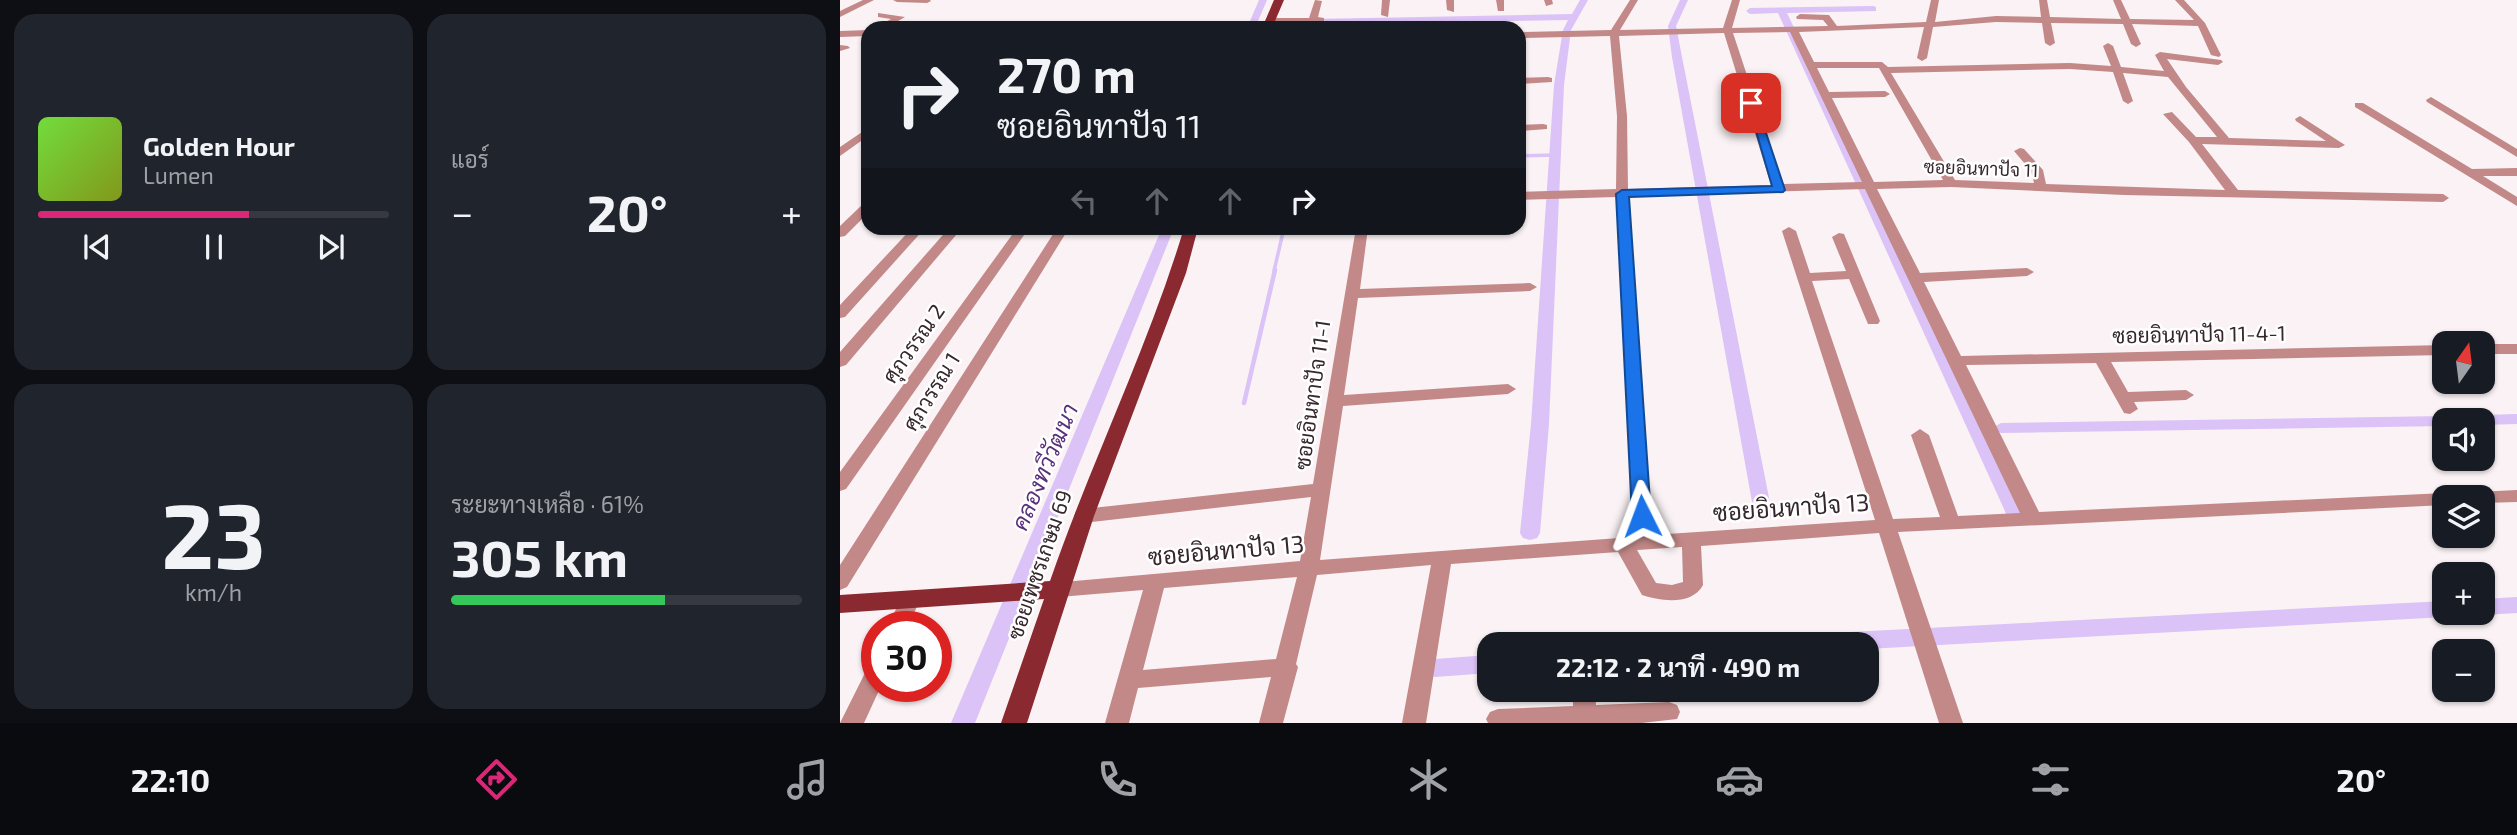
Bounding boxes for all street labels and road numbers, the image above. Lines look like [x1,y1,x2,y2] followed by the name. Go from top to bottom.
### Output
[1923,155,2039,181] street label: ซอยอินทาปัจ 11
[877,299,951,389] street label: ศุภวรรณ 2
[1289,318,1334,471] street label: ซอยอินทาปัจ 11-1
[2112,319,2286,348] street label: ซอยอินทาปัจ 11-4-1
[897,348,967,436] street label: ศุภวรรณ 1
[1001,487,1076,642] street label: ซอยเพชรเกษม 69
[1712,487,1870,526] street label: ซอยอินทาปัจ 13
[1147,528,1305,571] street label: ซอยอินทาปัจ 13

